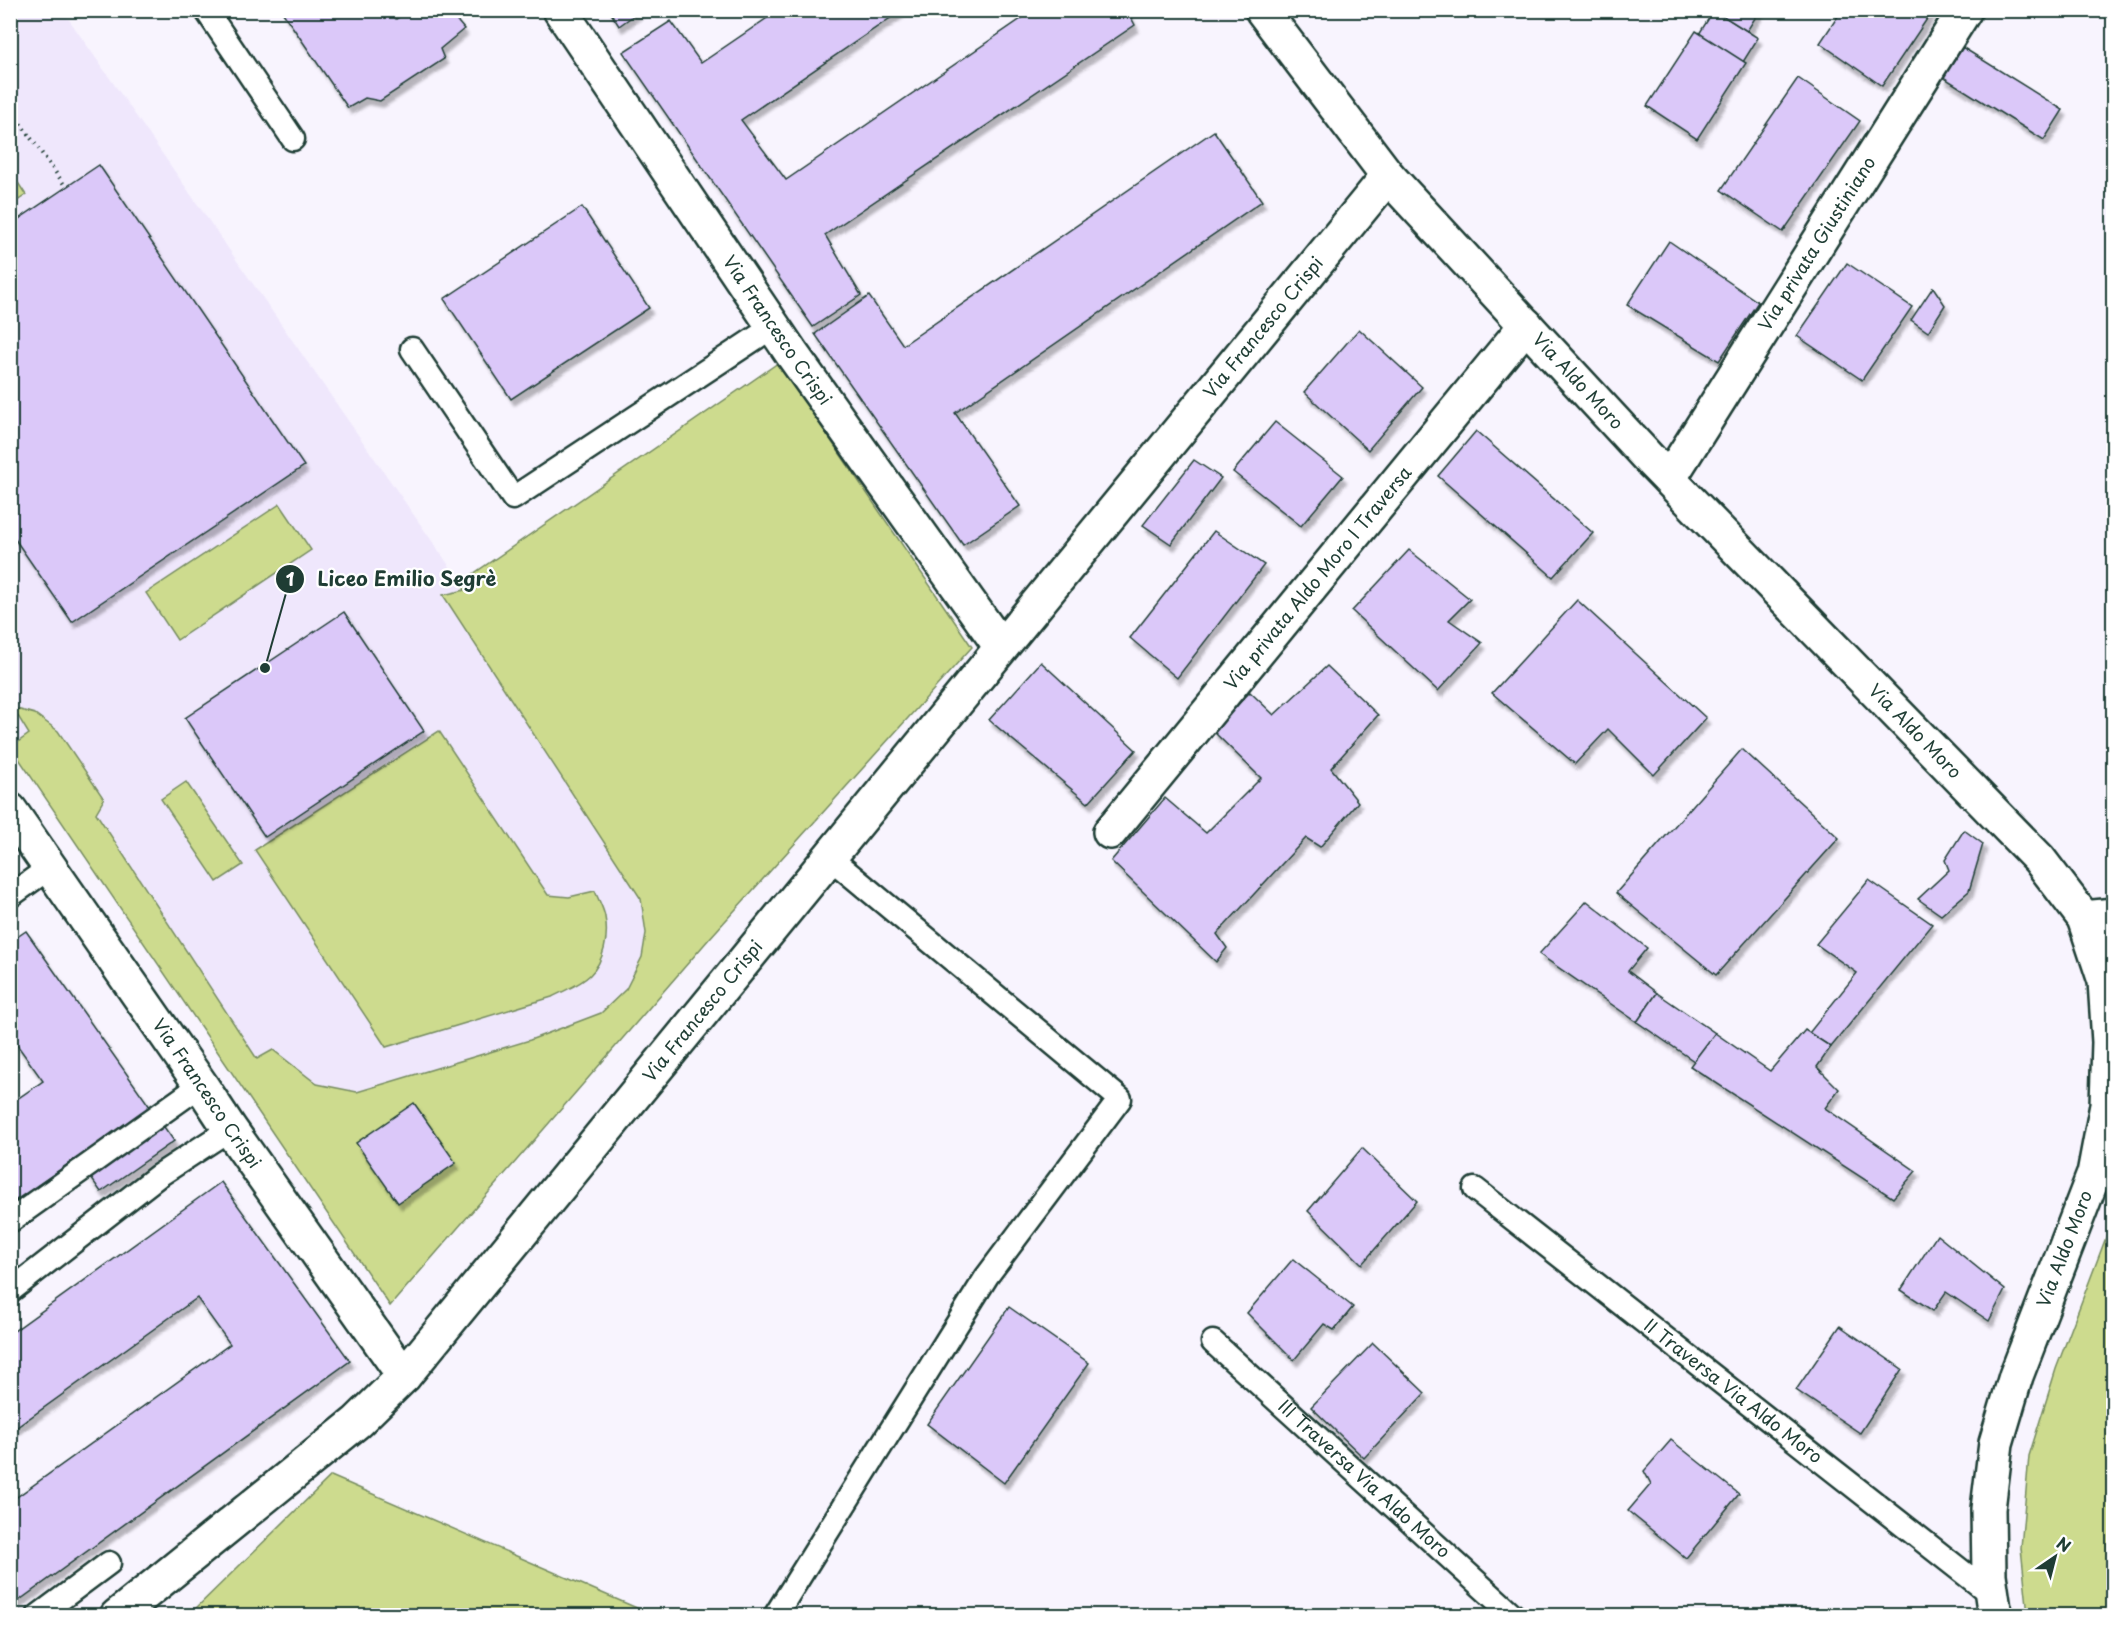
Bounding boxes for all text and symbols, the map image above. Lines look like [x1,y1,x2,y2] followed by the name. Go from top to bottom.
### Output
[1751,151,1881,336] street label: Via privata Giustiniano
[717,249,839,410] street label: Via Francesco Crispi
[1196,250,1329,404] street label: Via Francesco Crispi
[1527,326,1631,435] street label: Via Aldo Moro
[1217,459,1417,695] street label: Via privata Aldo Moro I Traversa
[275,560,509,598] callout: Liceo Emilio Segrè
[318,563,497,593] text: Liceo Emilio Segrè
[286,565,295,592] text: 1
[1863,677,1969,784] street label: Via Aldo Moro
[635,933,768,1087] street label: Via Francesco Crispi
[147,1012,269,1173] street label: Via Francesco Crispi
[2029,1186,2098,1311] street label: Via Aldo Moro
[1639,1312,1829,1469] street label: II Traversa Via Aldo Moro
[1273,1393,1457,1564] street label: III Traversa Via Aldo Moro
[2025,1527,2085,1587] north arrow
[2052,1530,2076,1557] text: N

